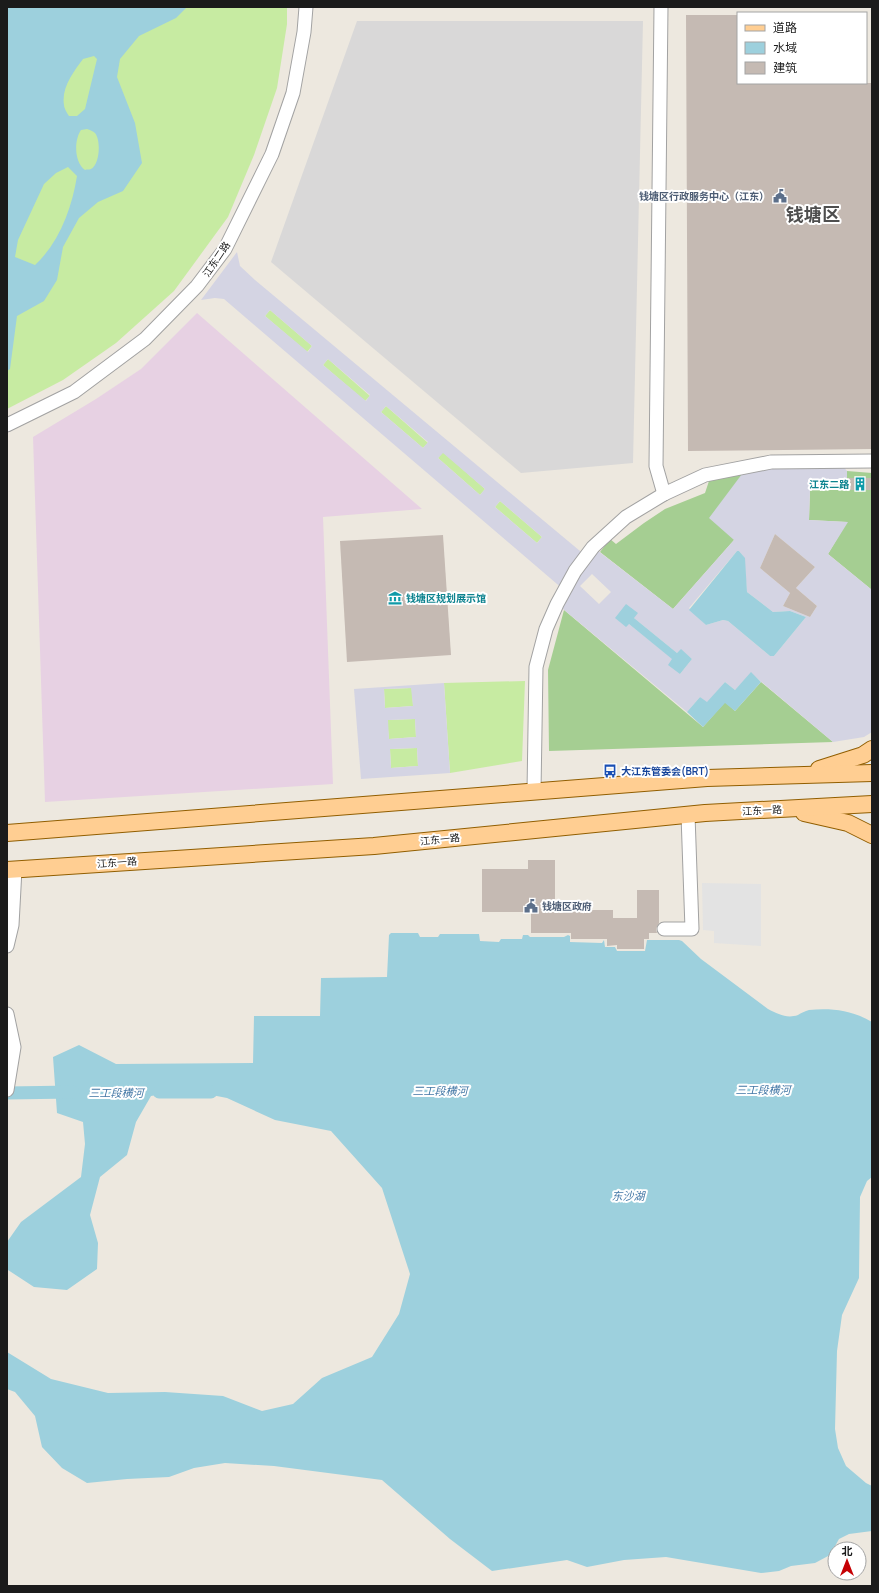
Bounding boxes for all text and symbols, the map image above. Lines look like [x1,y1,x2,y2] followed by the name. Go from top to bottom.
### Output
[737,12,867,84] legend
[773,19,797,36] text: 道路
[773,39,797,56] text: 水域
[773,59,797,76] text: 建筑
[772,188,788,204] public building icon: 钱塘区行政服务中心（江东）
[639,189,769,203] place label: 钱塘区行政服务中心（江东）
[786,202,840,226] district label: 钱塘区
[199,239,233,279] street label: 江东二路
[852,476,868,492] building icon: 江东二路
[809,477,850,491] place label: 江东二路
[387,590,403,606] museum icon: 钱塘区规划展示馆
[406,591,486,605] place label: 钱塘区规划展示馆
[602,763,618,779] bus stop icon: 大江东管委会(BRT)
[621,764,709,778] place label: 大江东管委会(BRT)
[742,802,782,818] street label: 江东一路
[419,830,461,848] street label: 江东一路
[97,854,137,870] street label: 江东一路
[523,898,539,914] public building icon: 钱塘区政府
[542,899,592,913] place label: 钱塘区政府
[736,1082,792,1097] water label: 三工段横河
[413,1083,469,1098] water label: 三工段横河
[89,1085,145,1100] water label: 三工段横河
[612,1188,646,1203] water label: 东沙湖
[827,1541,867,1581] north arrow
[842,1543,853,1558] text: 北

